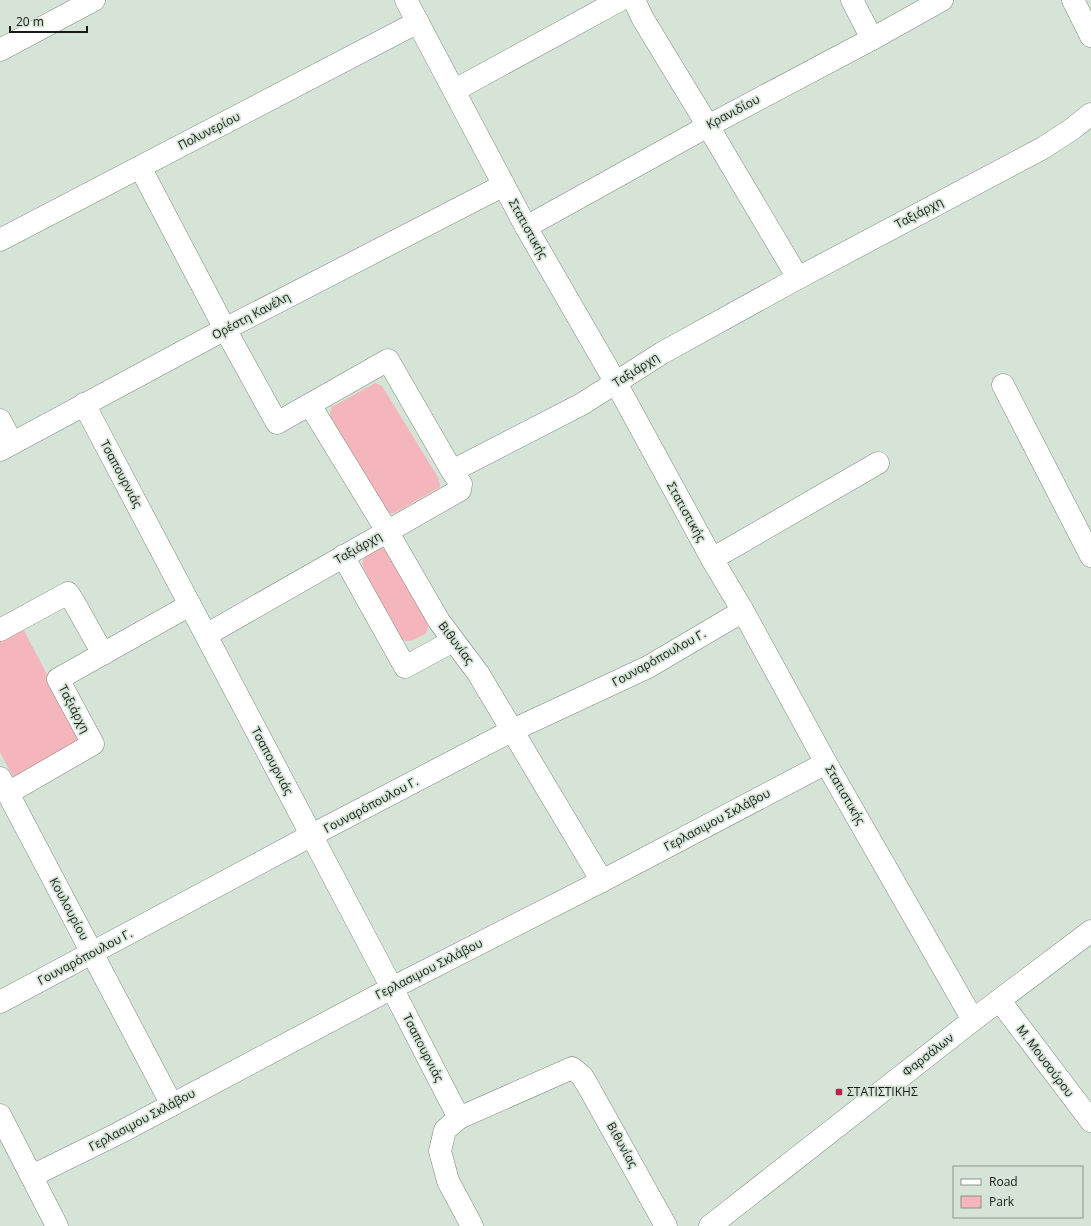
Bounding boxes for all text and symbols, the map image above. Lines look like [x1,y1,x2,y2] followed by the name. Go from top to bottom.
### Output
[10,8,87,34] scale bar
[16,13,44,30] text: 20 m
[703,90,762,133] street label: Κρανιδίου
[175,108,243,154] street label: Πολυνερίου
[892,193,946,232] street label: Ταξιάρχη
[505,196,552,262] street label: Στατιστικής
[209,288,293,343] street label: Ορέστη Κανέλη
[609,348,662,391] street label: Ταξιάρχη
[96,437,147,511] street label: Τσαπουρνιάς
[663,479,710,545] street label: Στατιστικής
[331,527,385,568] street label: Ταξιάρχη
[435,618,478,668] street label: Βιθυνίας
[609,625,709,690] street label: Γουναρόπουλου Γ.
[55,682,94,736] street label: Ταξιάρχη
[247,724,298,798] street label: Τσαπουρνιάς
[822,762,869,828] street label: Στατιστικής
[320,772,421,837] street label: Γουναρόπουλου Γ.
[661,784,773,855] street label: Γερλασιμου Σκλάβου
[46,874,93,943] street label: Κουλουρίου
[34,924,135,989] street label: Γουναρόπουλου Γ.
[372,934,485,1003] street label: Γερλασιμου Σκλάβου
[399,1011,448,1085] street label: Τσαπουρνιάς
[1013,1021,1078,1100] street label: Μ. Μουσούρου
[898,1029,957,1080] street label: Φαρσάλων
[847,1083,918,1100] place label: ΣΤΑΤΙΣΤΙΚΗΣ
[86,1084,198,1155] street label: Γερλασιμου Σκλάβου
[834,1087,844,1097] marker: ΣΤΑΤΙΣΤΙΚΗΣ
[603,1119,642,1171] street label: Βιθυνίας
[953,1166,1083,1218] legend
[989,1173,1018,1190] text: Road
[989,1193,1015,1210] text: Park

